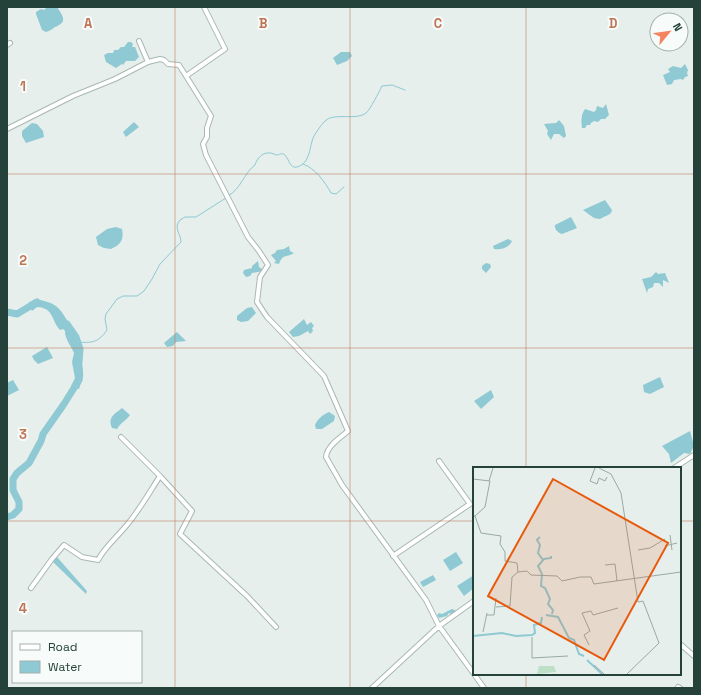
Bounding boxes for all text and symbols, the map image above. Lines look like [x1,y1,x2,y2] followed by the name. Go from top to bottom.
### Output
[649,12,689,52] north arrow
[84,15,93,32] text: A
[259,15,268,32] text: B
[434,15,442,32] text: C
[609,15,618,32] text: D
[670,21,686,34] text: N
[20,78,26,95] text: 1
[19,252,27,269] text: 2
[19,426,27,443] text: 3
[473,467,681,675] inset map
[19,600,27,617] text: 4
[12,631,142,683] legend
[48,639,77,655] text: Road
[48,659,82,675] text: Water

